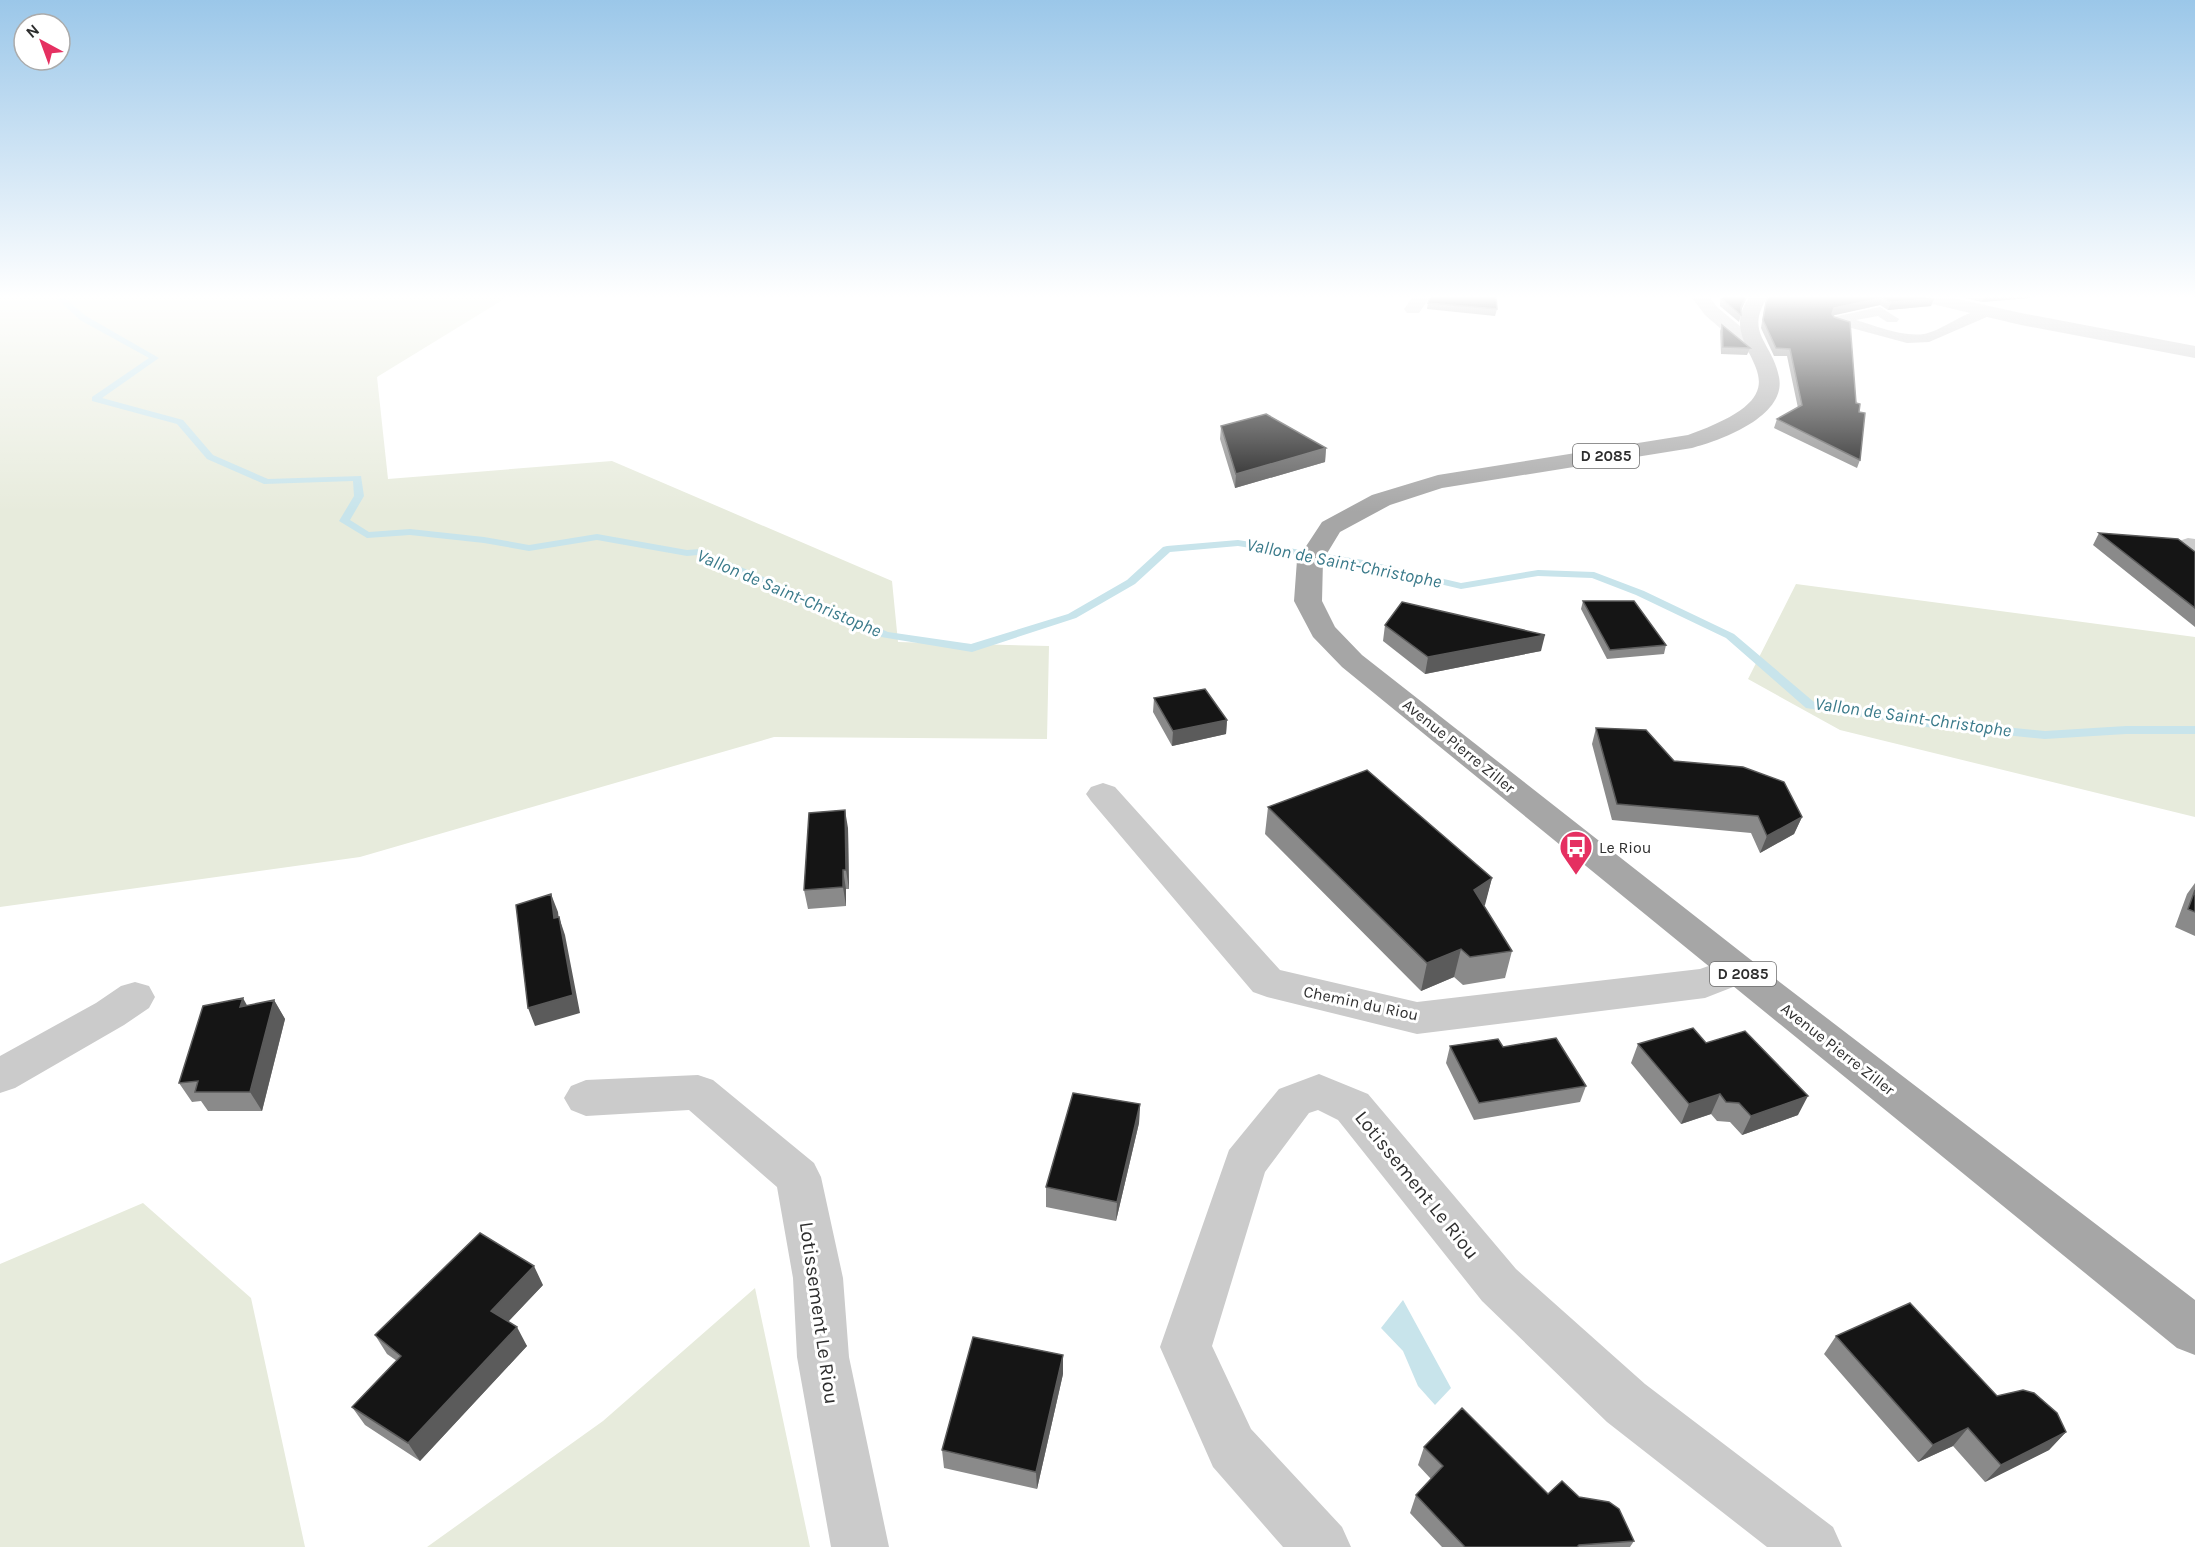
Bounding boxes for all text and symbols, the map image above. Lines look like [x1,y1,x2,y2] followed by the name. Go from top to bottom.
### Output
[12,12,72,72] north arrow
[22,20,43,42] text: N
[1573,444,1639,468] road number: D 2085
[1245,533,1443,593] water label: Vallon de Saint-Christophe
[693,544,885,642] water label: Vallon de Saint-Christophe
[1813,692,2013,742] water label: Vallon de Saint-Christophe
[1399,695,1519,797] street label: Avenue Pierre Ziller
[1558,829,1594,876] bus stop icon: Le Riou
[1599,838,1652,857] place label: Le Riou
[1710,962,1776,986] road number: D 2085
[1302,982,1420,1024] street label: Chemin du Riou
[1777,999,1899,1099] street label: Avenue Pierre Ziller
[1350,1106,1484,1264] street label: Lotissement Le Riou
[795,1220,843,1406] street label: Lotissement Le Riou

